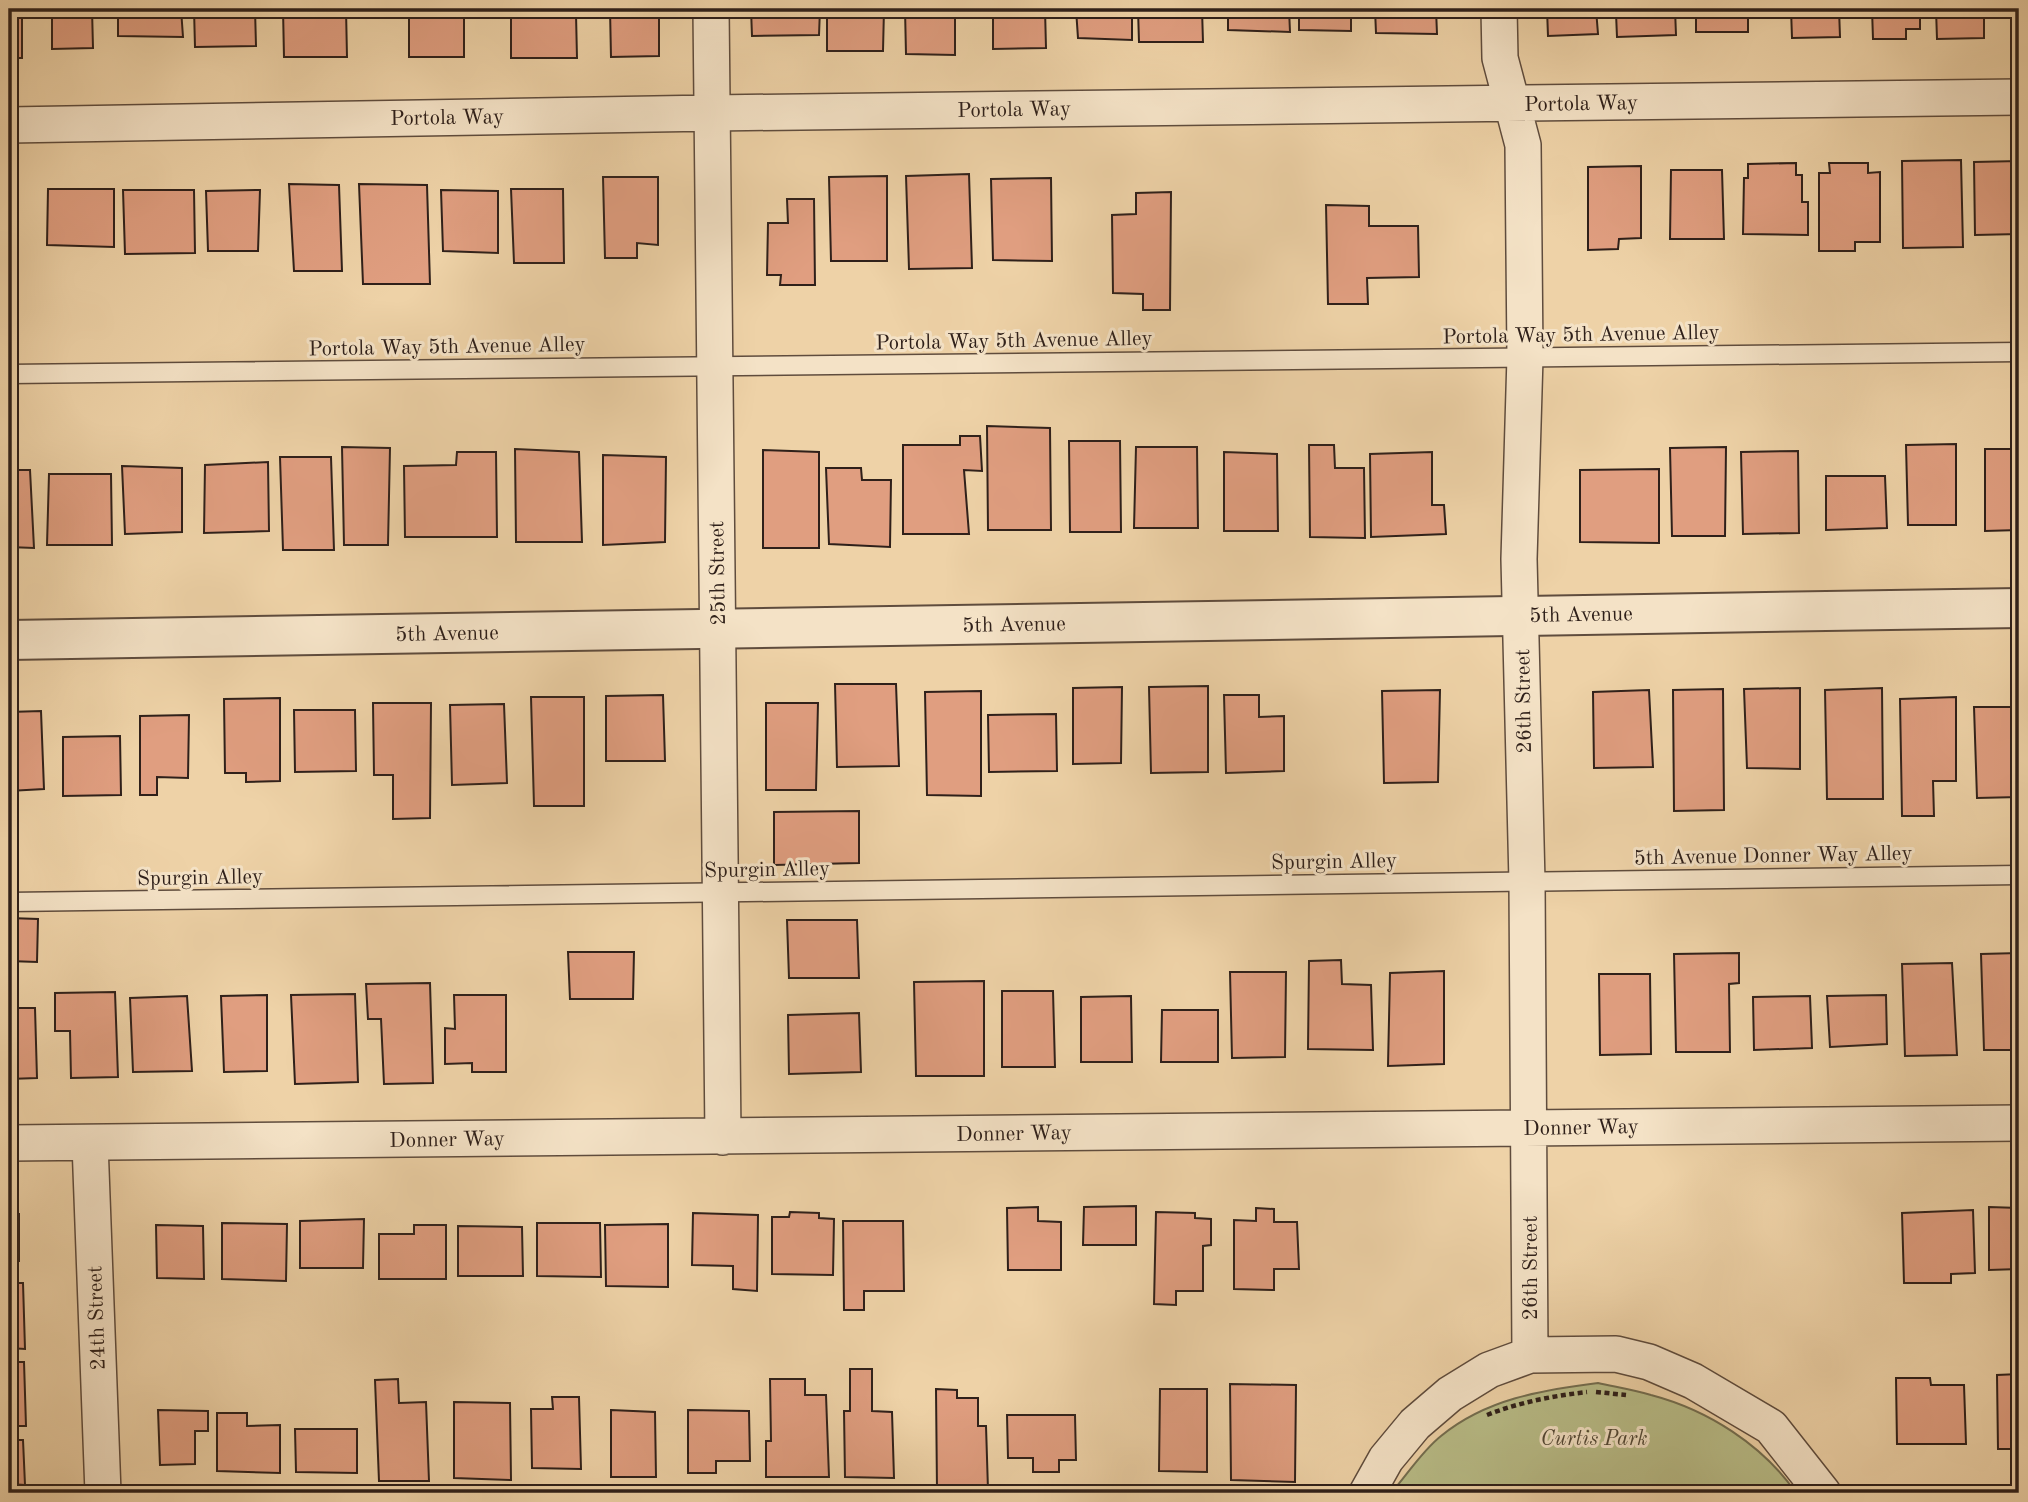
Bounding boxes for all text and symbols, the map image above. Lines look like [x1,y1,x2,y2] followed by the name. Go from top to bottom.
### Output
[1524,93,1638,116] street label: Portola Way
[957,99,1071,122] street label: Portola Way
[390,107,504,130] street label: Portola Way
[1442,323,1720,348] street label: Portola Way 5th Avenue Alley
[875,329,1153,354] street label: Portola Way 5th Avenue Alley
[308,335,586,360] street label: Portola Way 5th Avenue Alley
[707,520,730,625] street label: 25th Street
[1529,604,1633,627] street label: 5th Avenue
[962,614,1066,637] street label: 5th Avenue
[395,623,499,646] street label: 5th Avenue
[1513,648,1536,753] street label: 26th Street
[1633,844,1913,869] street label: 5th Avenue Donner Way Alley
[1271,851,1397,874] street label: Spurgin Alley
[704,859,830,882] street label: Spurgin Alley
[137,867,263,890] street label: Spurgin Alley
[1523,1117,1639,1140] street label: Donner Way
[956,1123,1072,1146] street label: Donner Way
[389,1129,505,1152] street label: Donner Way
[1521,1216,1542,1320] street label: 26th Street
[85,1265,110,1371] street label: 24th Street
[1541,1429,1647,1450] park label: Curtis Park

